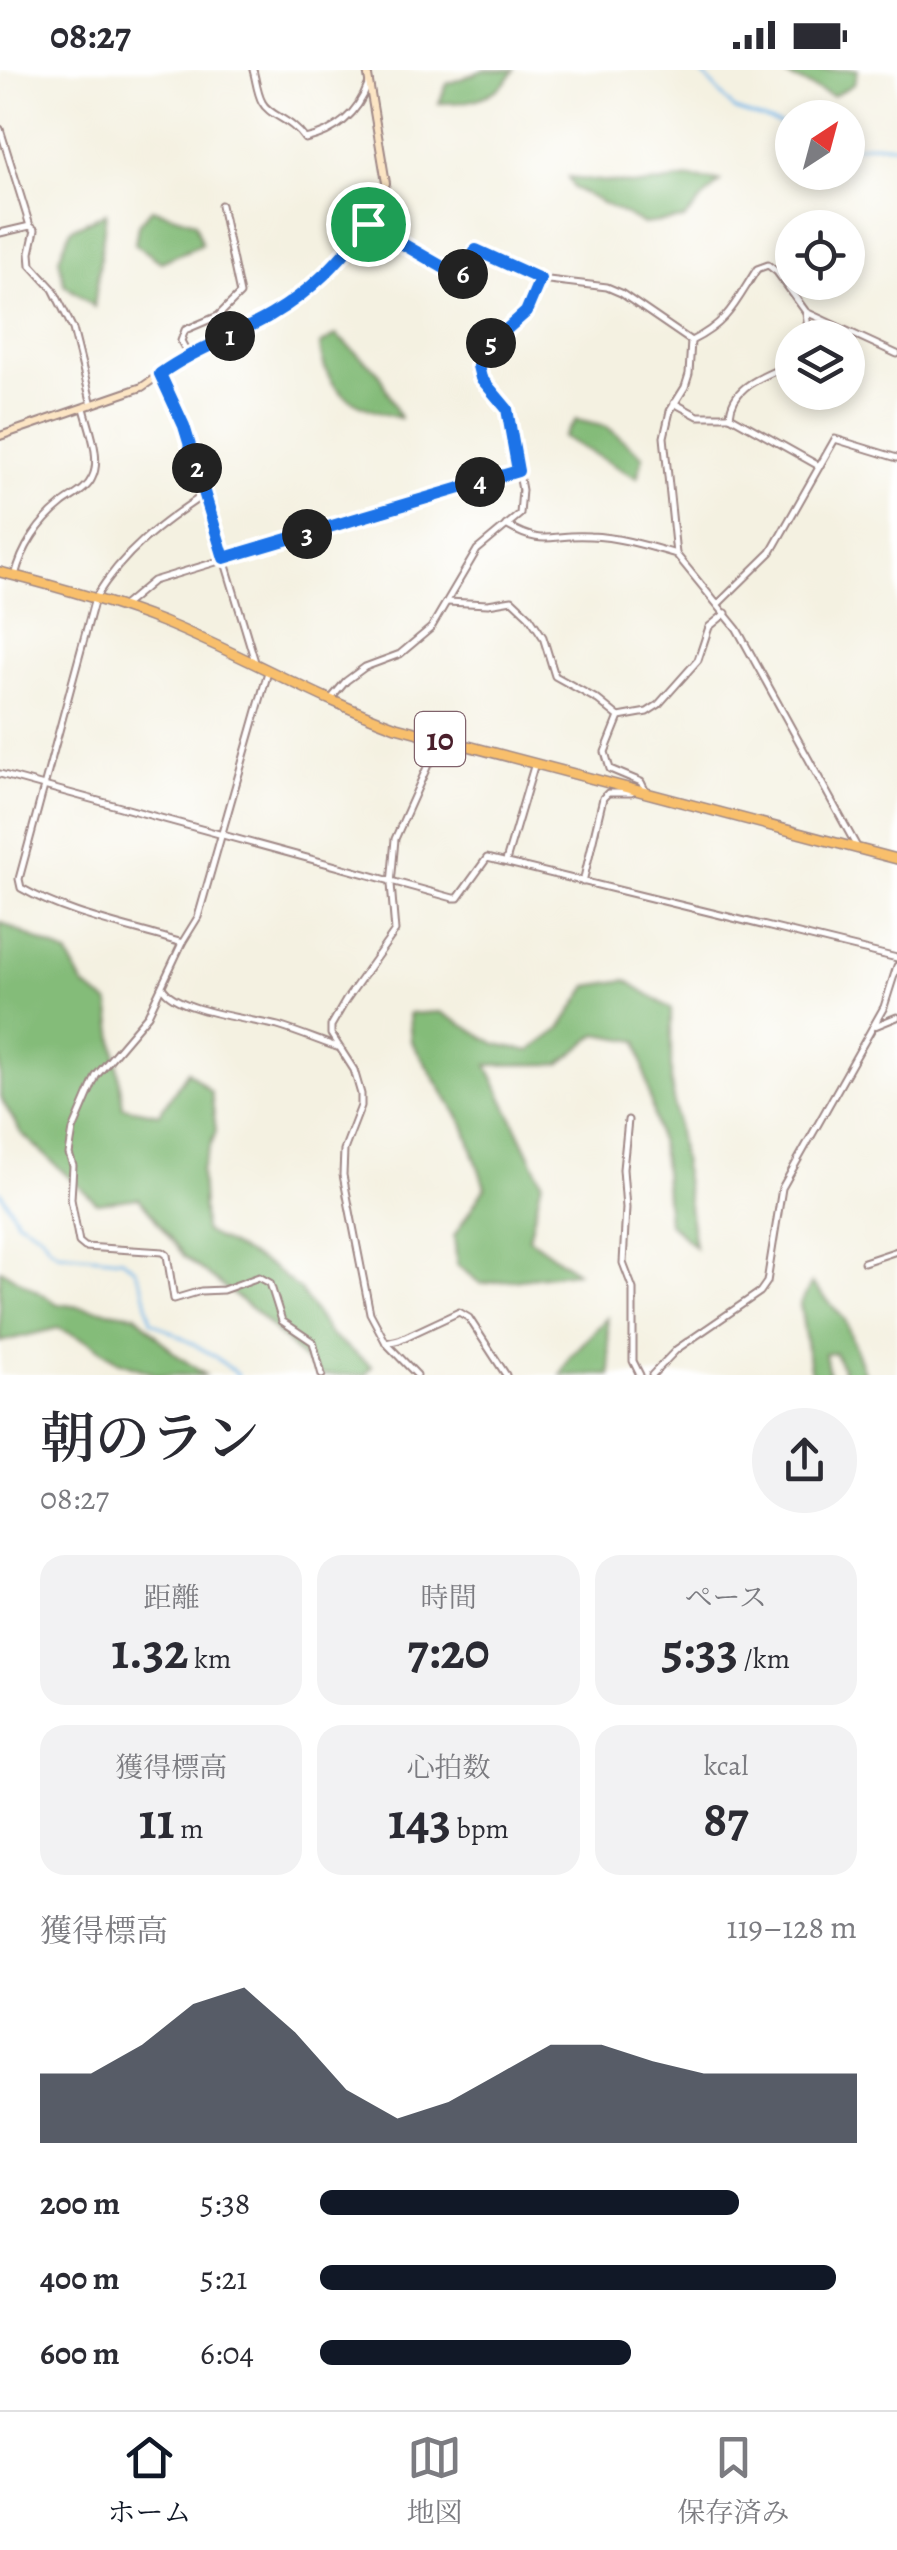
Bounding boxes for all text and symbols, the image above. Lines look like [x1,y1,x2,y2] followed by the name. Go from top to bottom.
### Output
[50,9,131,61] text: 08:27
[775,100,865,190] north arrow
[775,100,865,410] map controls
[326,182,411,267] pin
[341,197,396,252] icon: arrive
[775,210,865,300] button: locate
[438,249,488,299] pin: 6
[456,255,470,293] text: 6
[205,311,255,361] pin: 1
[225,317,235,355] text: 1
[466,318,516,368] pin: 5
[775,320,865,410] button: layers
[485,324,497,362] text: 5
[172,443,222,493] pin: 2
[190,449,204,487] text: 2
[455,457,505,507] pin: 4
[473,463,487,501] text: 4
[282,509,332,559] pin: 3
[301,515,313,553] text: 3
[415,712,465,766] road number: 10
[40,1401,260,1476] text: 朝のラン
[752,1408,857,1513] button: share
[40,1476,109,1520] text: 08:27
[143,1579,199,1617] text: 距離
[420,1579,477,1617] text: 時間
[685,1579,767,1617] text: ペース
[111,1617,188,1685] text: 1.32
[407,1617,490,1685] text: 7:20
[662,1617,738,1685] text: 5:33
[188,1640,231,1678] text: km
[738,1640,790,1678] text: /km
[703,1747,748,1785] text: kcal
[115,1749,227,1787] text: 獲得標高
[406,1749,491,1787] text: 心拍数
[703,1785,749,1853] text: 87
[139,1787,175,1855] text: 11
[388,1787,451,1855] text: 143
[175,1810,203,1848] text: m
[451,1810,509,1848] text: bpm
[726,1905,857,1949] text: 119–128 m
[40,1909,168,1953] text: 獲得標高
[40,2181,120,2225] text: 200 m
[200,2181,250,2225] text: 5:38
[40,2256,120,2300] text: 400 m
[200,2256,248,2300] text: 5:21
[40,2331,120,2375] text: 600 m
[200,2331,254,2375] text: 6:04
[107,2430,192,2532] tab: ホーム
[406,2430,463,2532] tab: 地図
[677,2430,790,2532] tab: 保存済み

